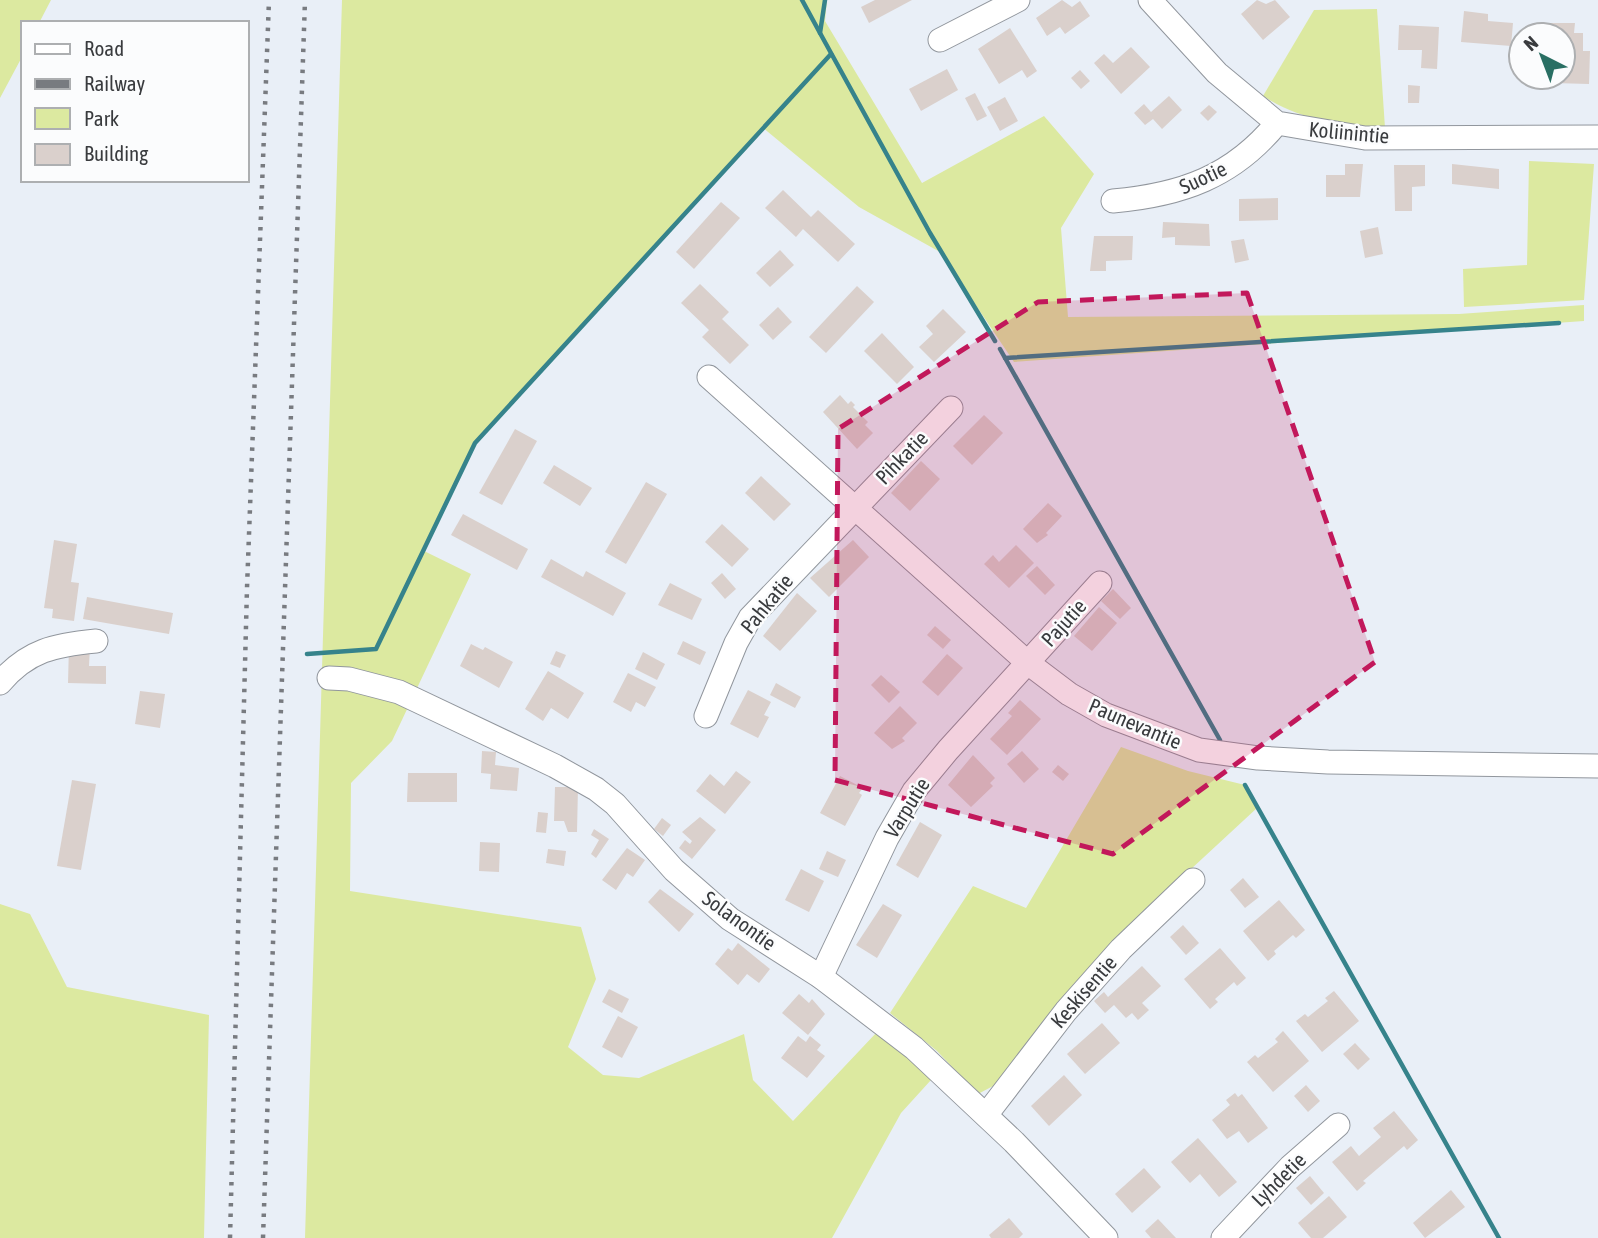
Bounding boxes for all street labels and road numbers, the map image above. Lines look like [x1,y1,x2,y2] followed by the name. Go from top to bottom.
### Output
[1308,117,1390,147] street label: Koliinintie
[1175,156,1230,198] street label: Suotie
[870,426,932,489] street label: Pihkatie
[735,569,797,638] street label: Pahkatie
[1036,594,1091,651] street label: Pajutie
[1086,693,1185,753] street label: Paunevantie
[878,773,934,842] street label: Varputie
[698,886,781,955] street label: Solanontie
[1045,950,1121,1032] street label: Keskisentie
[1246,1147,1310,1211] street label: Lyhdetie

